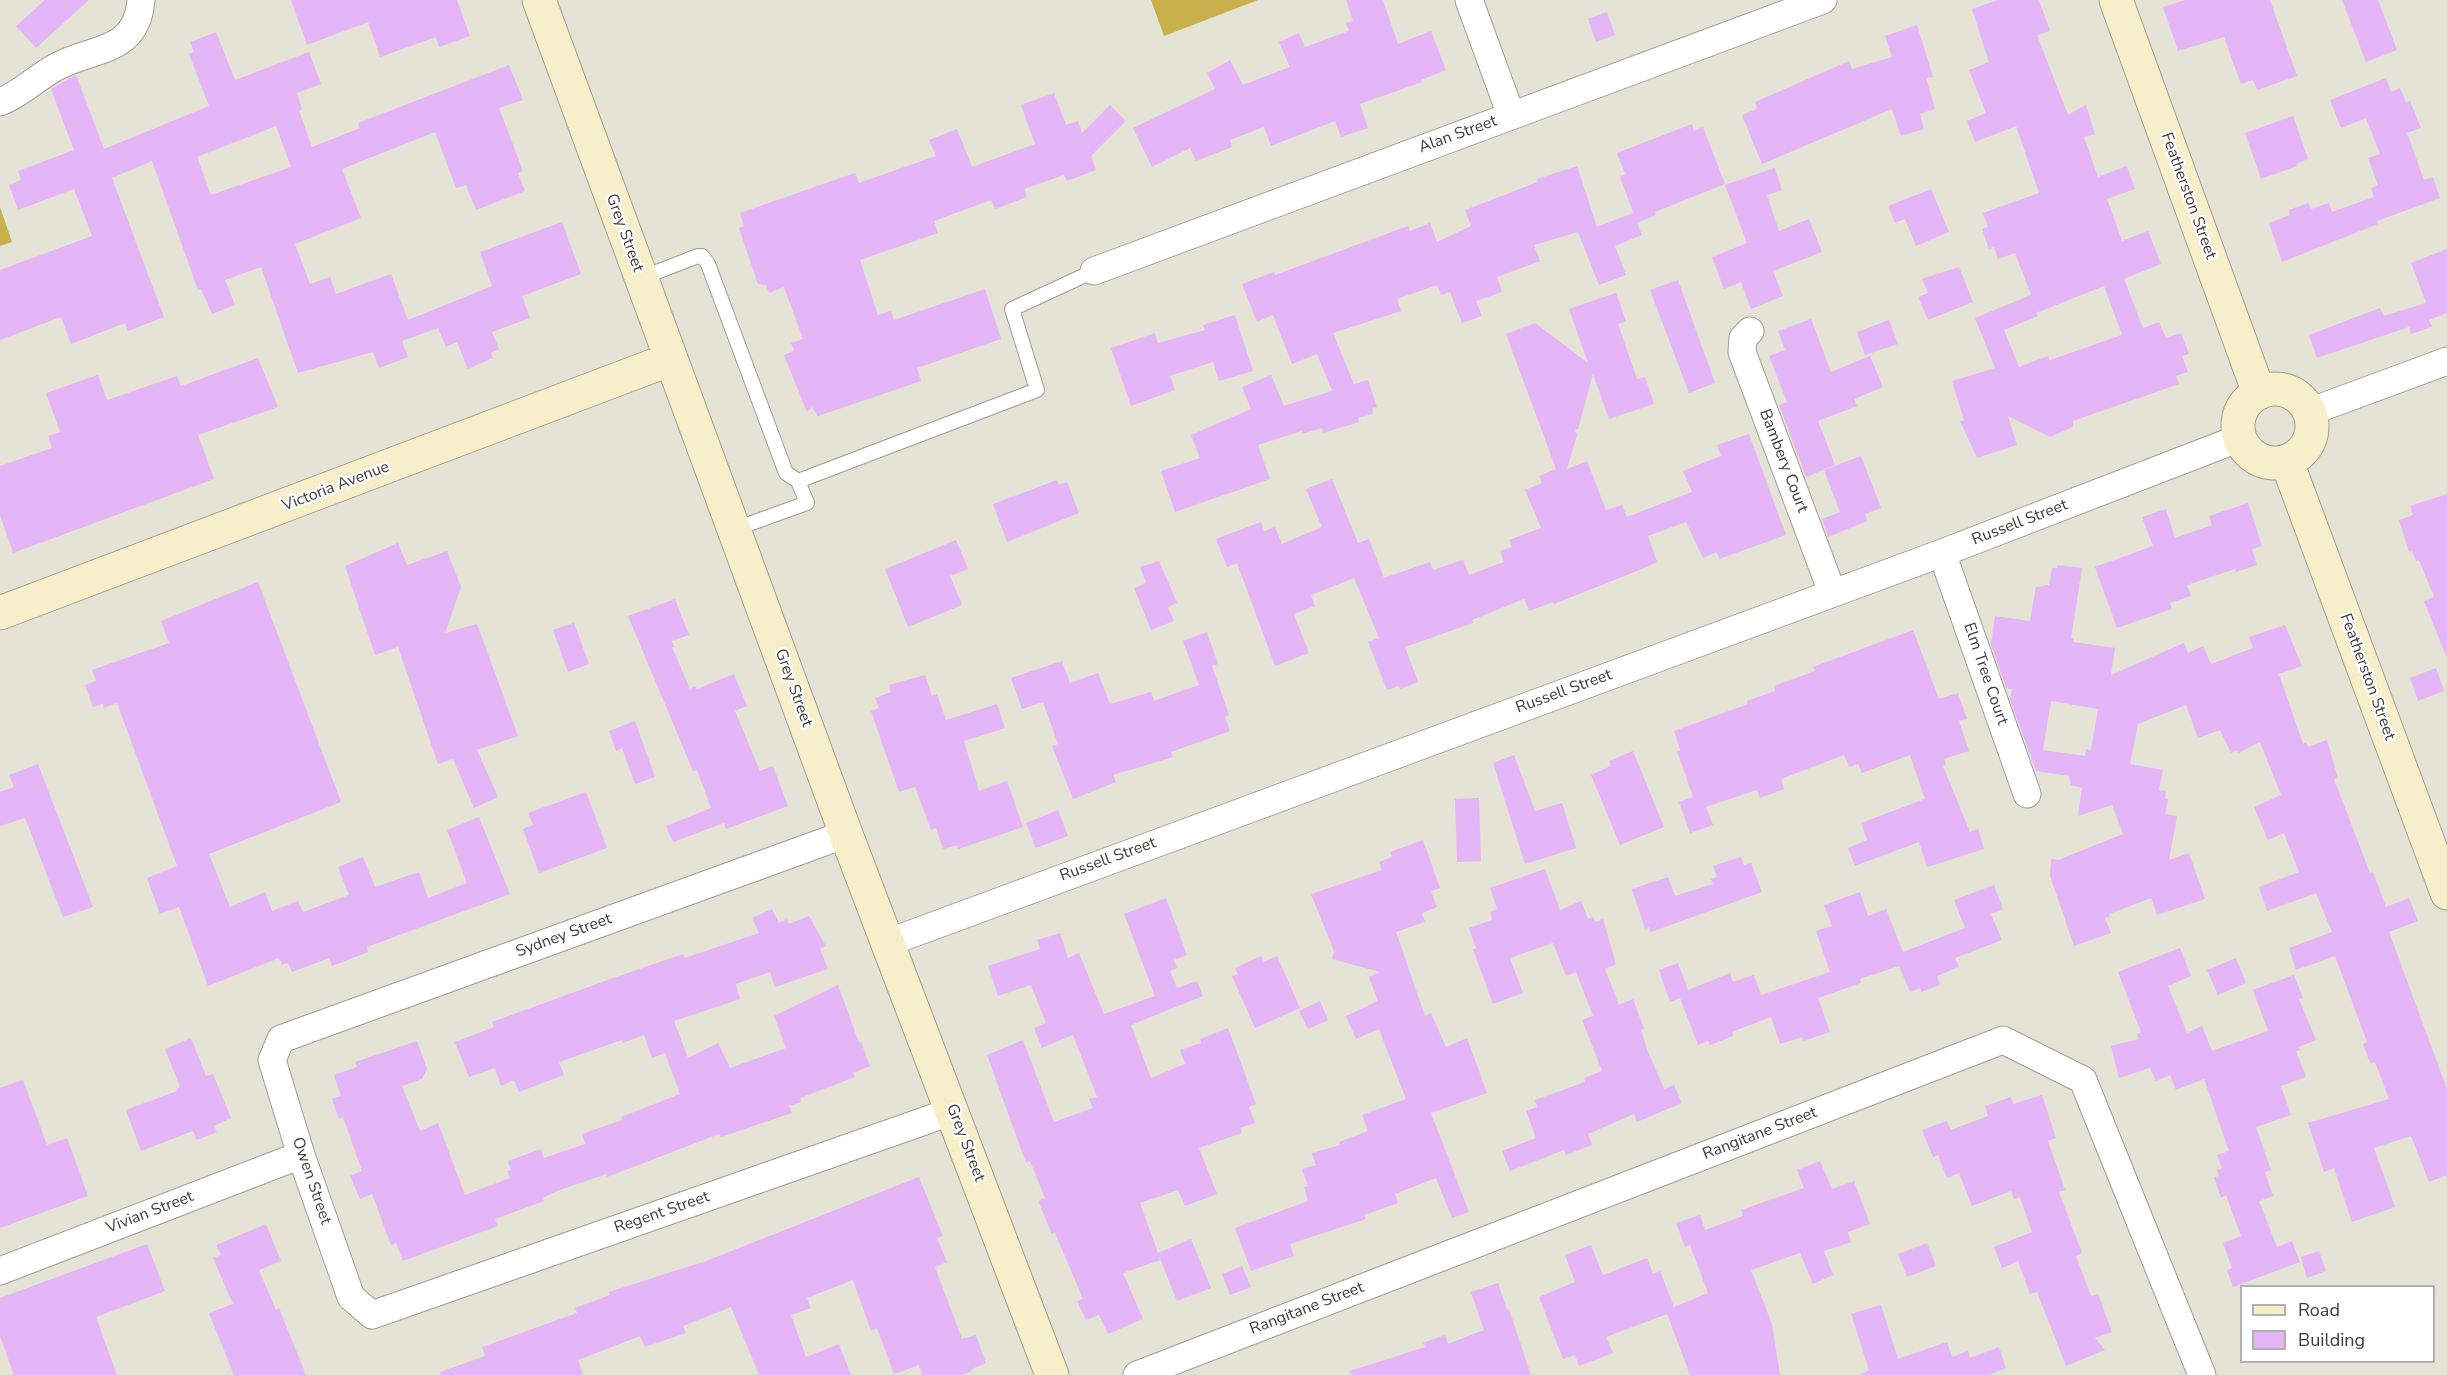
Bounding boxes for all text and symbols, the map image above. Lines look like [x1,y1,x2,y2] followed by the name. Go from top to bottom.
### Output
[1416,112,1500,158] street label: Alan Street
[2156,130,2220,262] street label: Featherston Street
[601,191,647,275] street label: Grey Street
[1754,407,1812,515] street label: Bambery Court
[280,458,392,516] street label: Victoria Avenue
[1969,496,2071,550] street label: Russell Street
[2335,611,2399,743] street label: Featherston Street
[1959,620,2011,728] street label: Elm Tree Court
[770,646,816,730] street label: Grey Street
[1513,666,1615,718] street label: Russell Street
[1057,834,1159,886] street label: Russell Street
[513,910,615,962] street label: Sydney Street
[941,1101,989,1185] street label: Grey Street
[1700,1103,1820,1165] street label: Rangitane Street
[287,1135,335,1227] street label: Owen Street
[104,1188,196,1238] street label: Vivian Street
[612,1188,712,1238] street label: Regent Street
[1247,1278,1367,1340] street label: Rangitane Street
[2240,1285,2435,1363] legend
[2298,1298,2340,1322] text: Road
[2298,1328,2365,1352] text: Building

